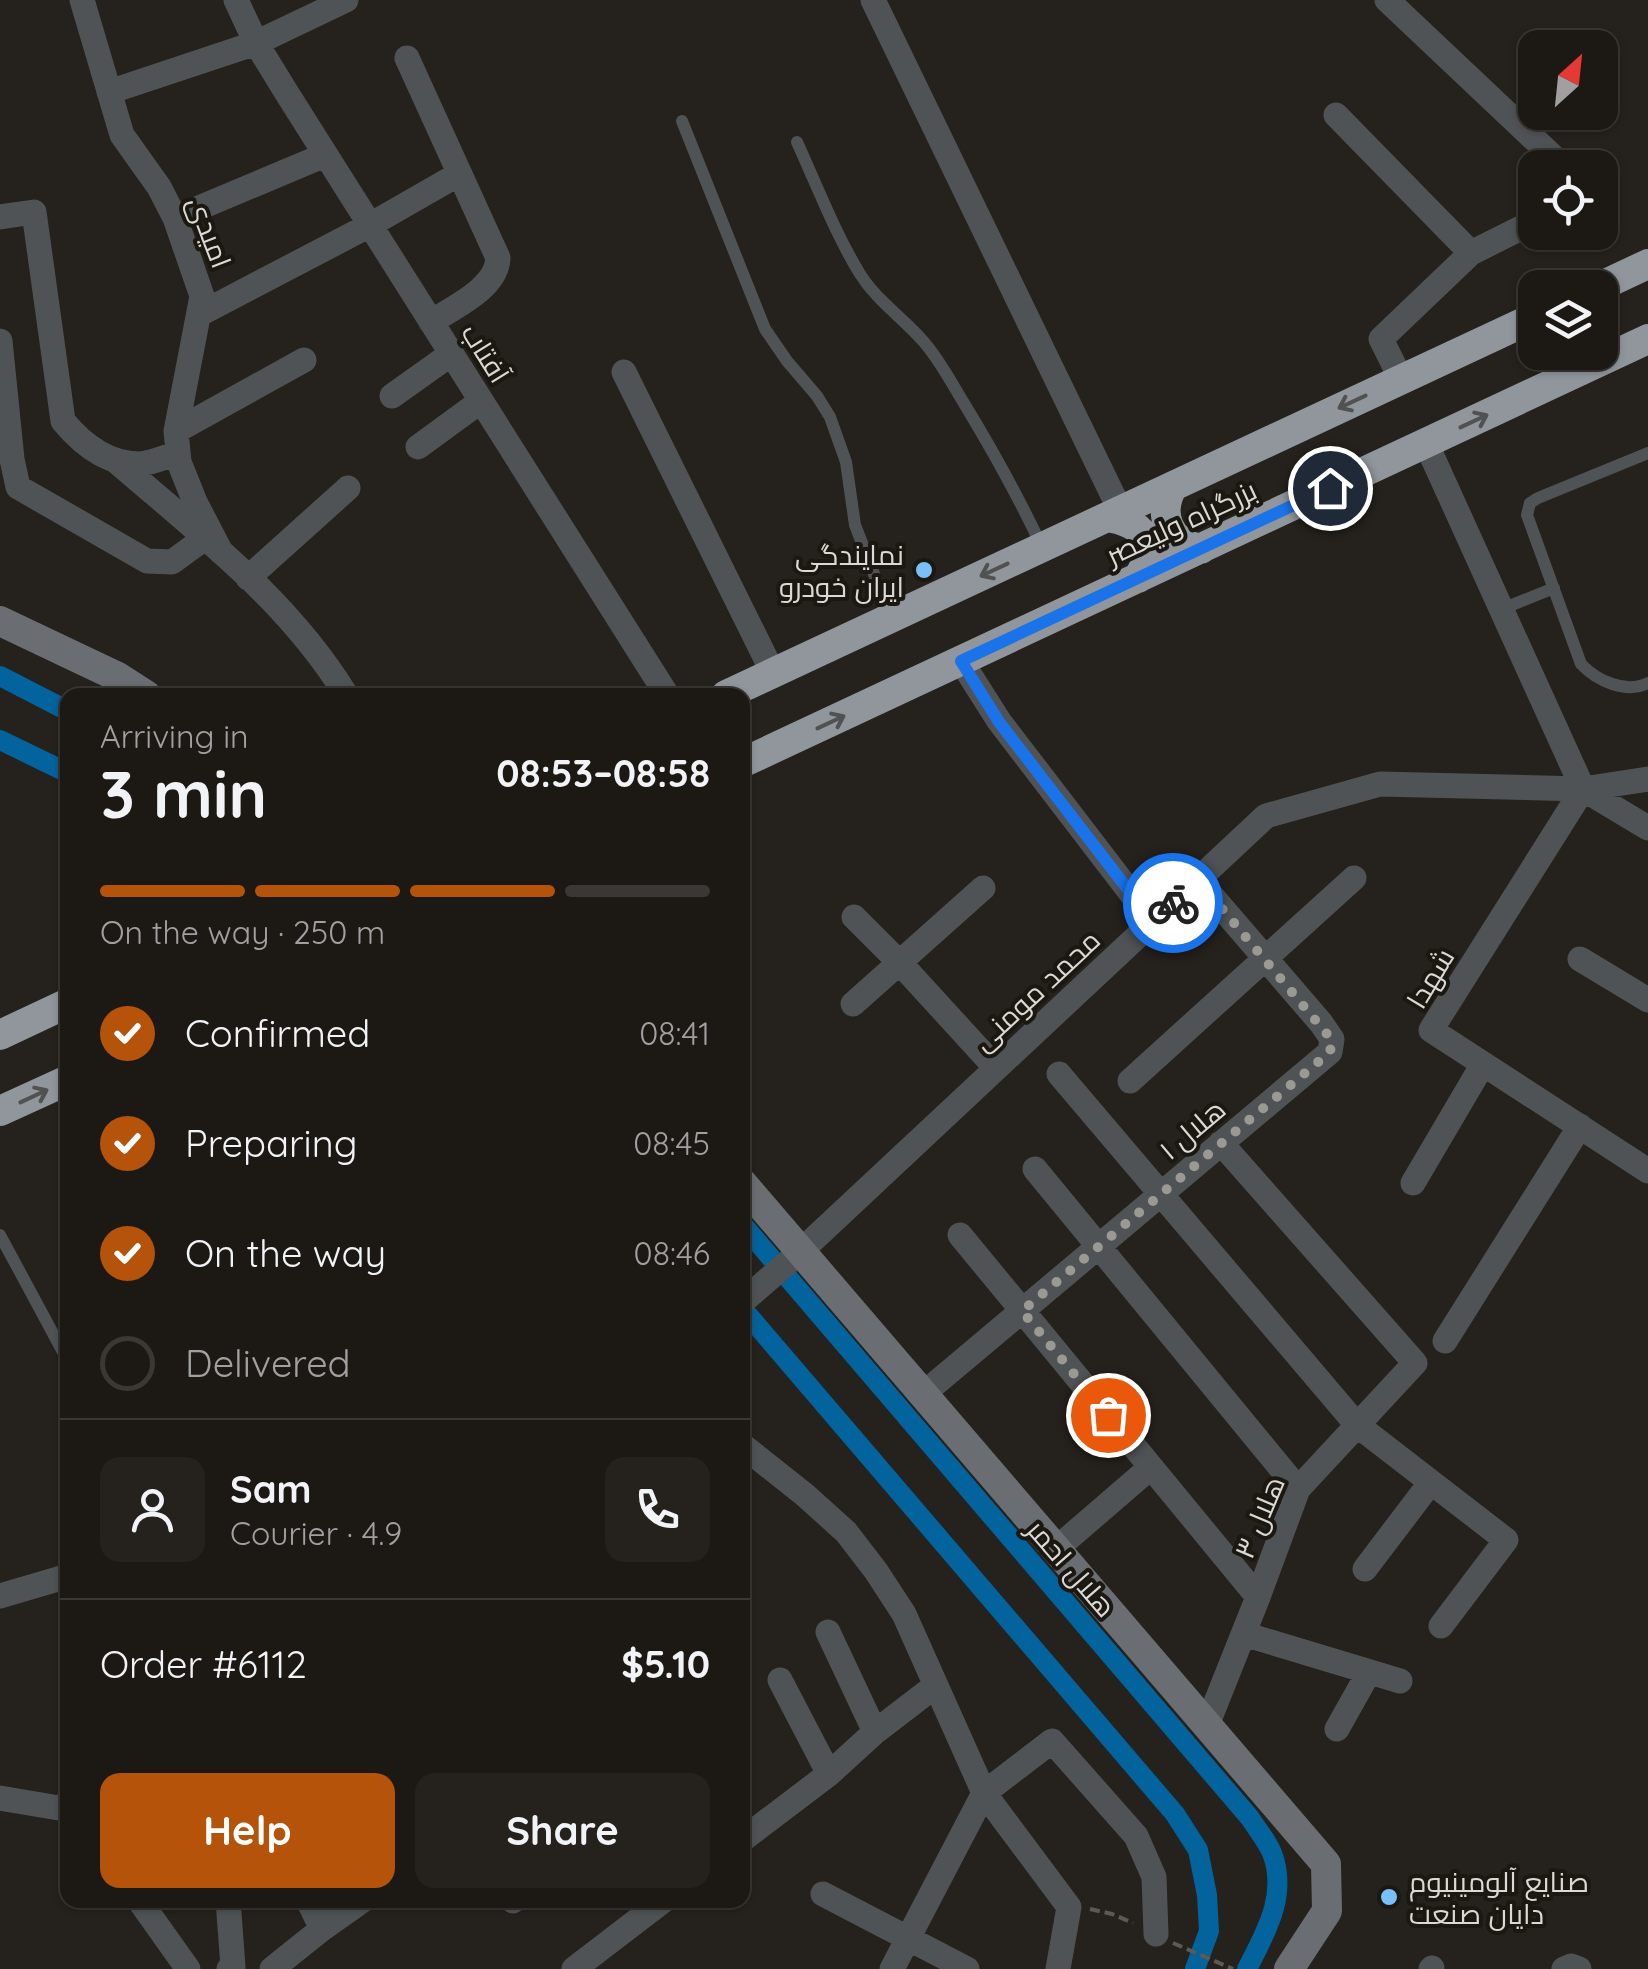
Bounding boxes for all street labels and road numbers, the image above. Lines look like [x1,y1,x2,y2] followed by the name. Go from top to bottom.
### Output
[180,191,240,273] street label: امیدی
[454,317,518,389] street label: آفتاب
[1098,472,1262,573] street label: بزرگراه ولیعصر
[965,922,1107,1058] street label: محمد مومنی
[1398,941,1462,1015] street label: شهدا
[1152,1091,1232,1167] street label: هلال ۱
[1226,1470,1292,1564] street label: هلال ۳
[1019,1511,1124,1624] street label: هلال احمر

